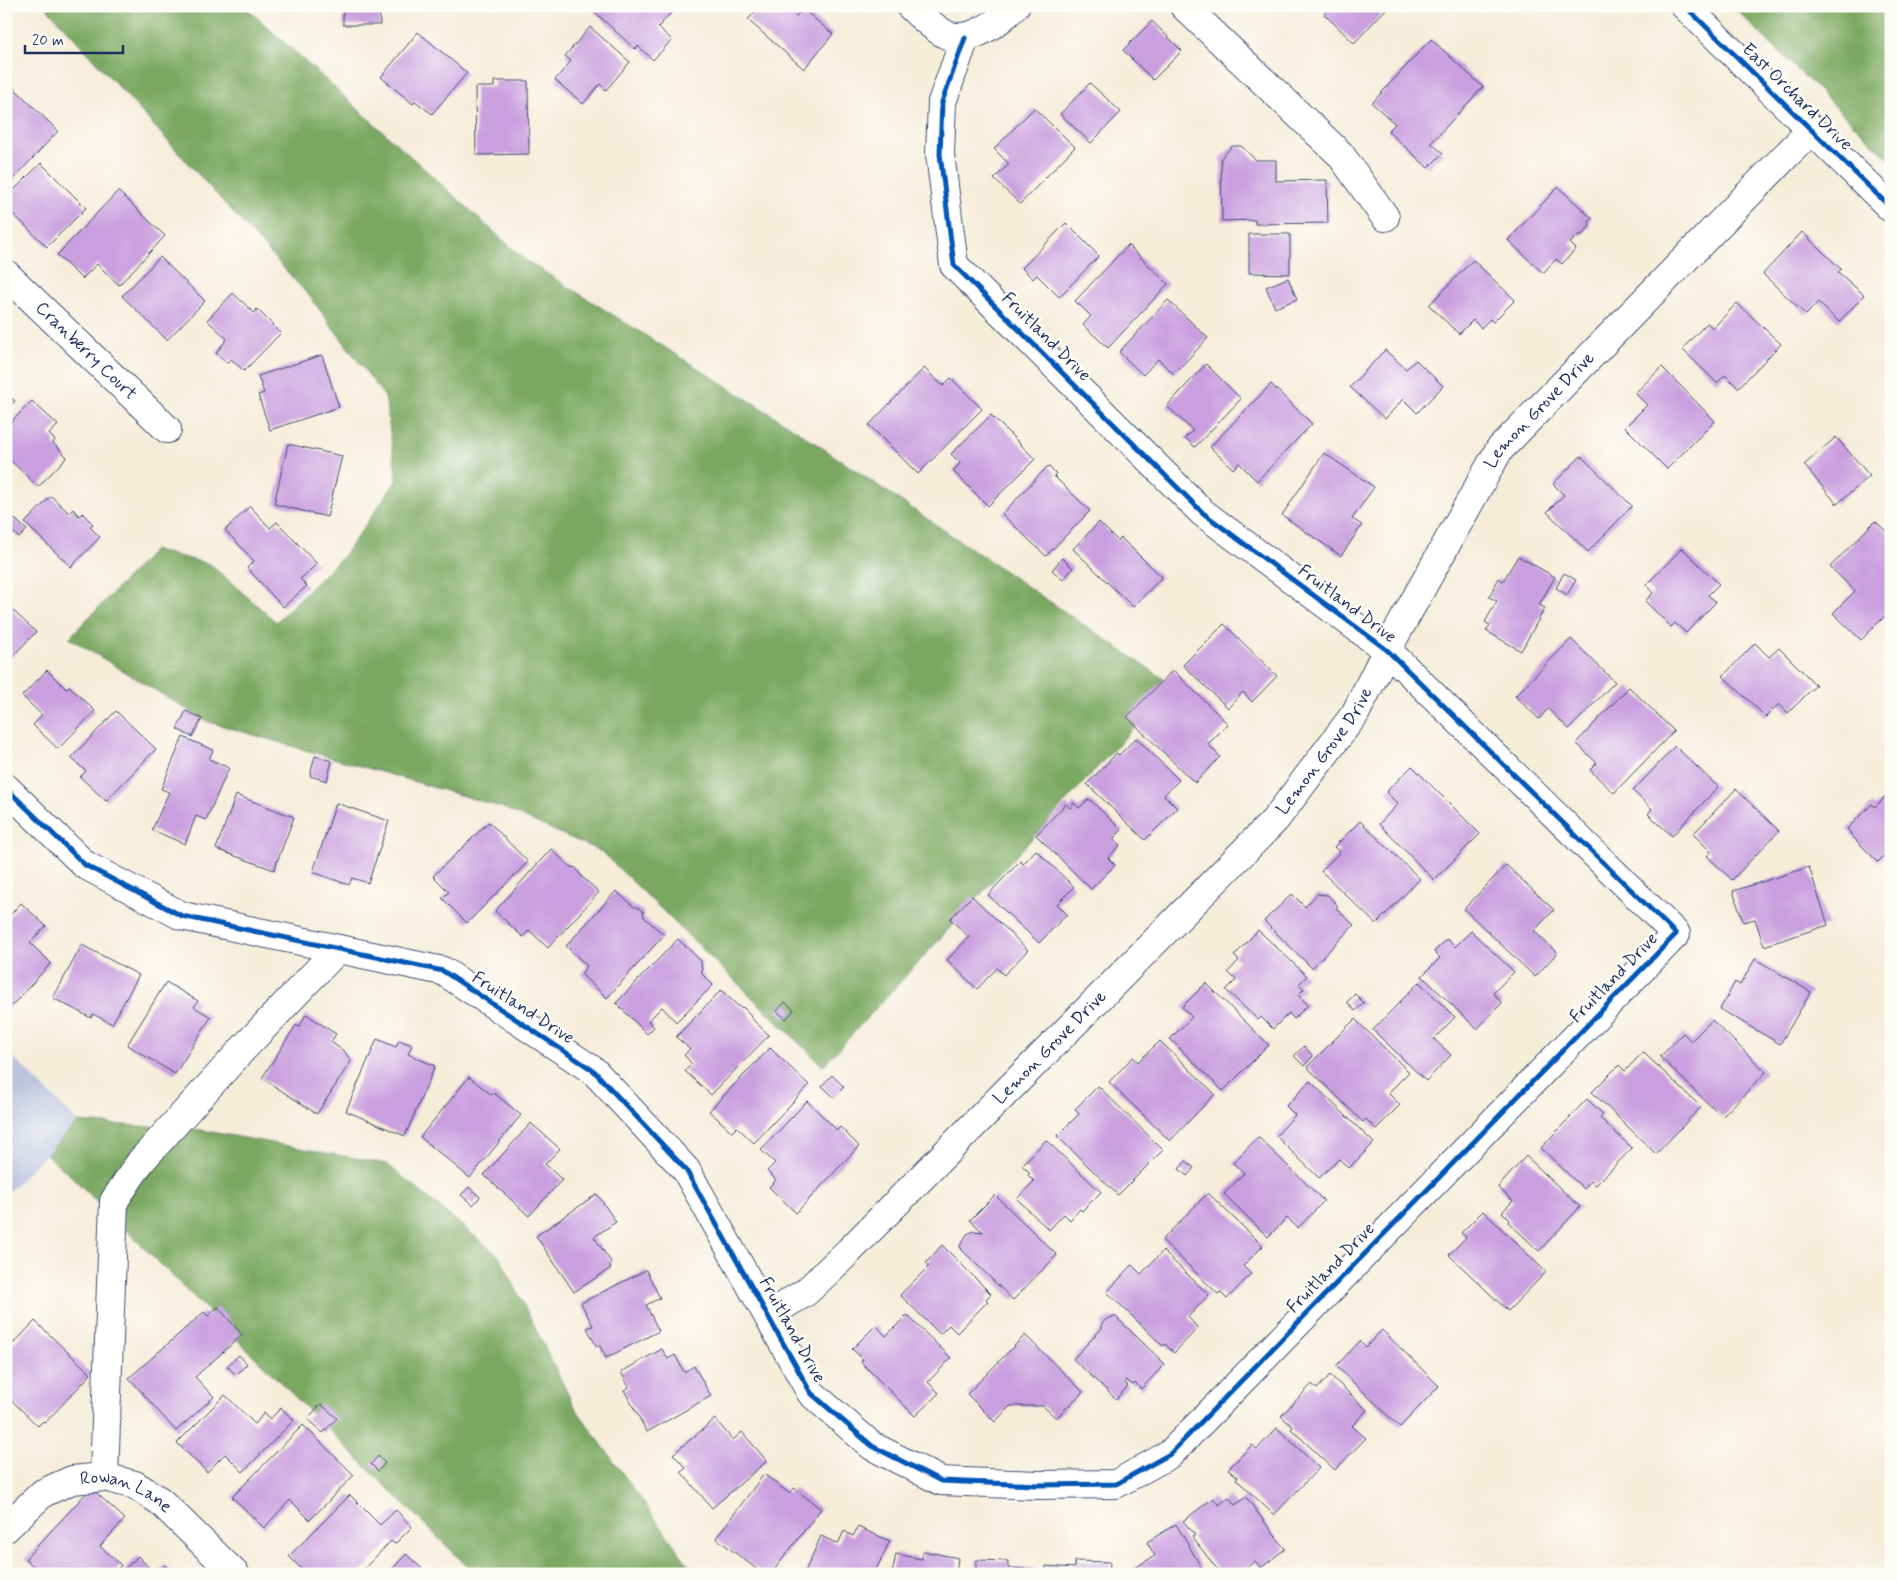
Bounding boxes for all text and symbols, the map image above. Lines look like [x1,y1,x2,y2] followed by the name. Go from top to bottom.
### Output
[25,22,122,54] scale bar
[32,31,64,51] text: 20 m
[1736,38,1858,156] street label: East Orchard Drive
[996,287,1096,387] street label: Fruitland Drive
[30,296,142,406] street label: Cranberry Court
[1479,347,1600,473] street label: Lemon Grove Drive
[1293,559,1401,649] street label: Fruitland Drive
[1271,683,1378,820] street label: Lemon Grove Drive
[1565,927,1663,1029] street label: Fruitland Drive
[467,966,579,1050] street label: Fruitland Drive
[988,985,1112,1110] street label: Lemon Grove Drive
[1282,1217,1380,1319] street label: Fruitland Drive
[753,1273,831,1387] street label: Fruitland Drive
[79,1464,178,1519] street label: Rowan Lane

